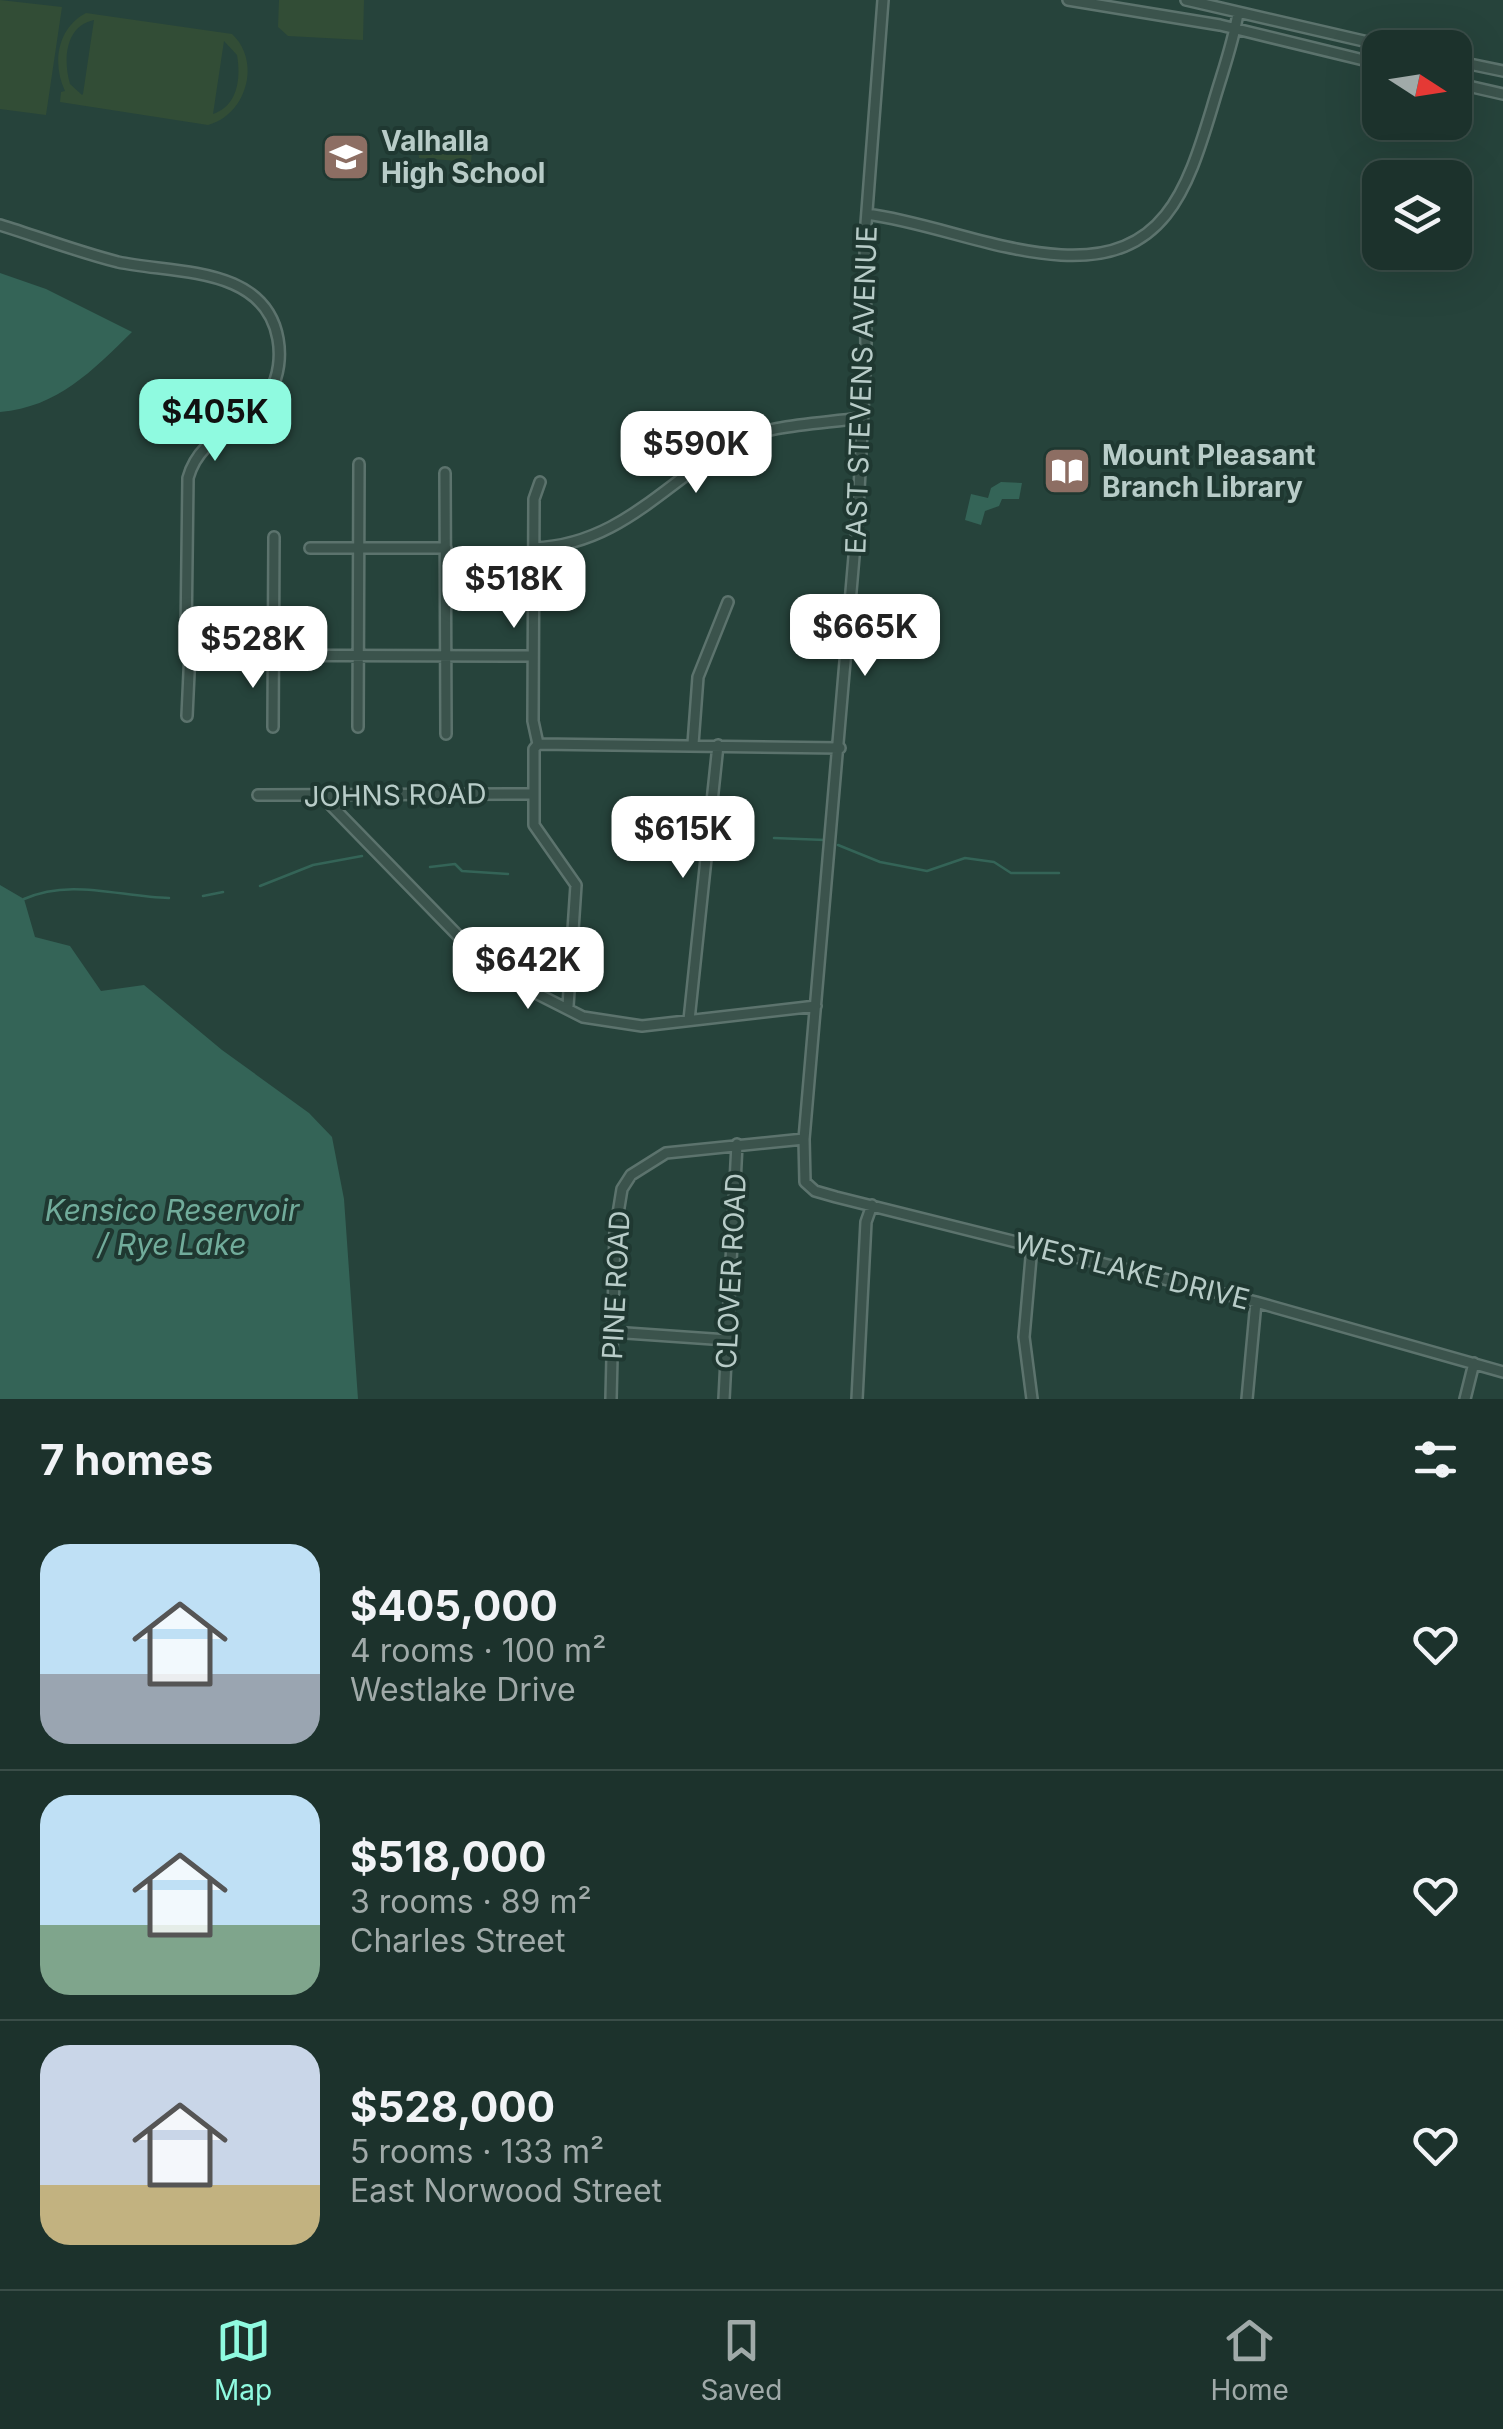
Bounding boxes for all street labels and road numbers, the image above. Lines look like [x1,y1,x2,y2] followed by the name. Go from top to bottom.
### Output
[838,225,884,555] street label: EAST STEVENS AVENUE
[303,776,487,814] street label: JOHNS ROAD
[709,1172,753,1370] street label: CLOVER ROAD
[595,1210,637,1360] street label: PINE ROAD
[1011,1225,1253,1317] street label: WESTLAKE DRIVE

